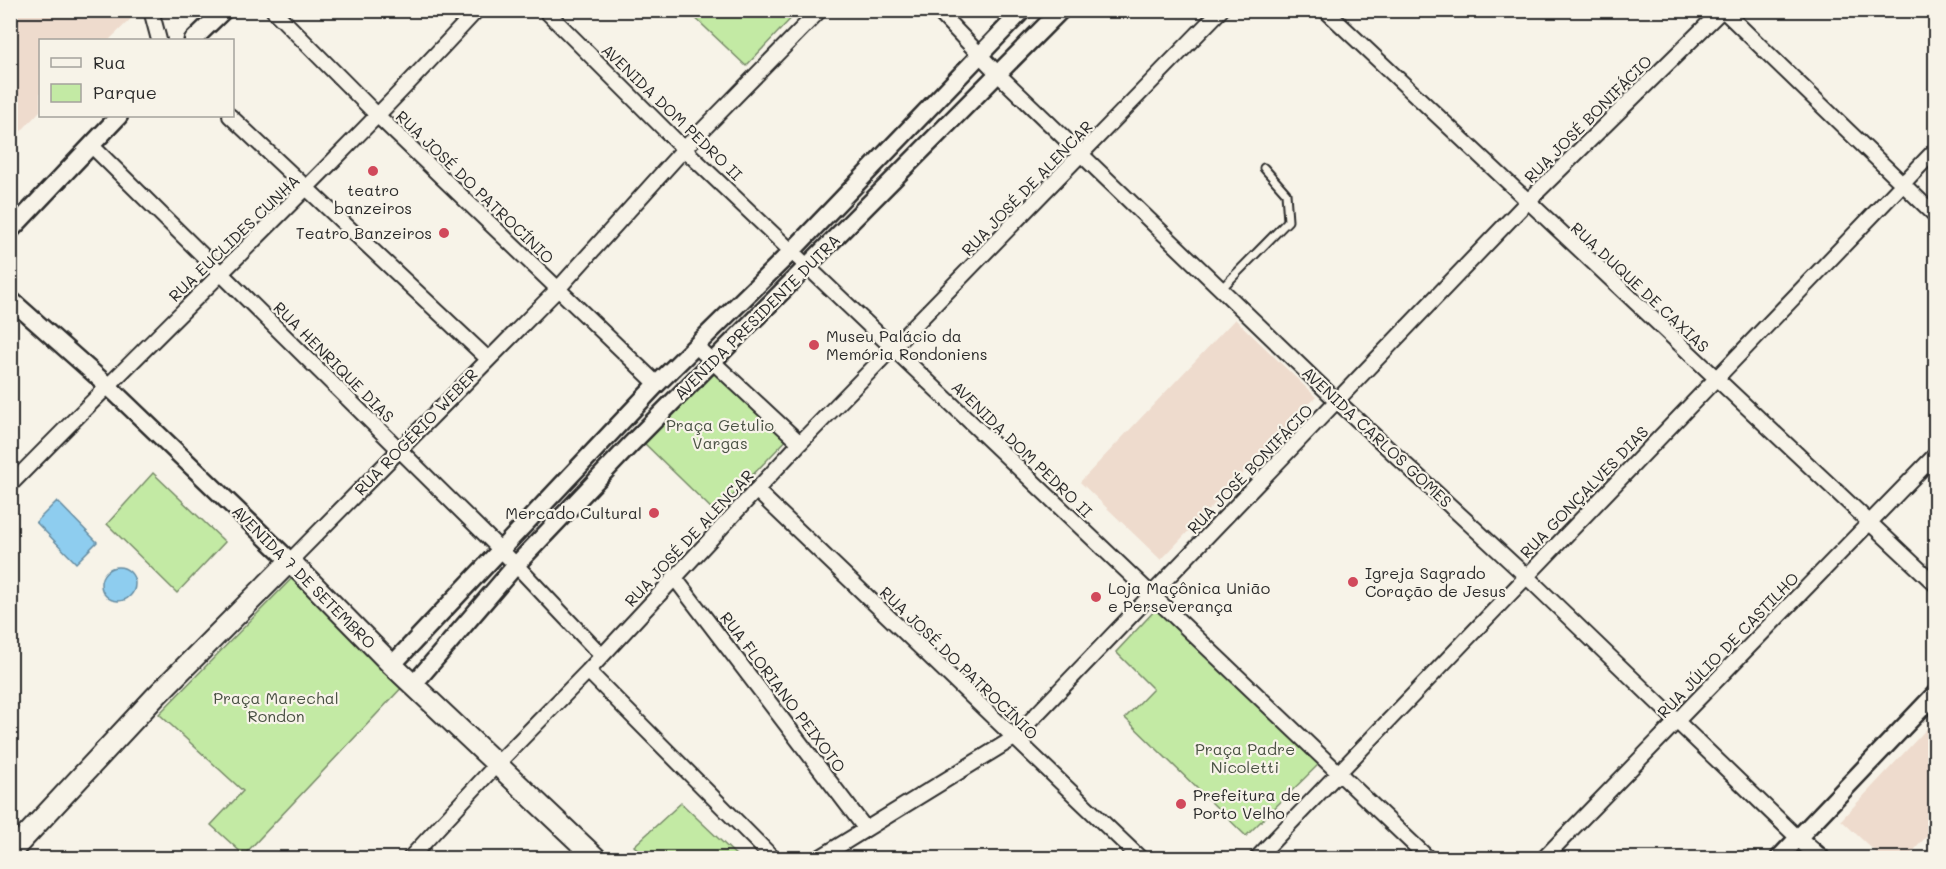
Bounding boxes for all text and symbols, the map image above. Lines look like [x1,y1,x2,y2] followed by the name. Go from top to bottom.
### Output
[39,39,234,117] legend
[598,39,747,184] street label: AVENIDA DOM PEDRO II
[93,50,126,74] text: Rua
[1519,50,1656,187] street label: RUA JOSÉ BONIFÁCIO
[93,80,157,104] text: Parque
[392,105,559,268] street label: RUA JOSÉ DO PATROCÍNIO
[956,115,1097,260] street label: RUA JOSÉ DE ALENCAR
[366,164,380,178] marker: teatro banzeiros
[164,169,304,306] street label: RUA EUCLIDES CUNHA
[334,179,412,218] place label: teatro banzeiros
[1567,217,1714,356] street label: RUA DUQUE DE CAXIAS
[296,222,432,243] place label: Teatro Banzeiros
[437,226,451,240] marker: Teatro Banzeiros
[669,229,844,404] street label: AVENIDA PRESIDENTE DUTRA
[270,297,399,426] street label: RUA HENRIQUE DIAS
[826,325,987,364] place label: Museu Palácio da Memória Rondoniens
[807,338,821,352] marker: Museu Palácio da Memória Rondoniens
[1298,362,1457,512] street label: AVENIDA CARLOS GOMES
[349,364,482,500] street label: RUA ROGÉRIO WEBER
[948,376,1097,521] street label: AVENIDA DOM PEDRO II
[1182,399,1317,538] street label: RUA JOSÉ BONIFÁCIO
[666,414,774,453] park label: Praça Getulio Vargas
[1515,421,1652,562] street label: RUA GONÇALVES DIAS
[619,465,758,611] street label: RUA JOSÉ DE ALENCAR
[228,500,381,653] street label: AVENIDA 7 DE SETEMBRO
[505,502,642,523] place label: Mercado Cultural
[647,506,661,520] marker: Mercado Cultural
[1365,562,1506,601] place label: Igreja Sagrado Coração de Jesus
[1652,567,1803,722] street label: RUA JÚLIO DE CASTILHO
[1346,575,1360,589] marker: Igreja Sagrado Coração de Jesus
[1108,577,1270,616] place label: Loja Maçônica União e Perseverança
[876,581,1043,744] street label: RUA JOSÉ DO PATROCÍNIO
[1089,590,1103,604] marker: Loja Maçônica União e Perseverança
[716,607,851,776] street label: RUA FLORIANO PEIXOTO
[213,687,339,726] park label: Praça Marechal Rondon
[1195,738,1295,777] park label: Praça Padre Nicoletti
[1193,784,1301,823] place label: Prefeitura de Porto Velho
[1174,797,1188,811] marker: Prefeitura de Porto Velho

